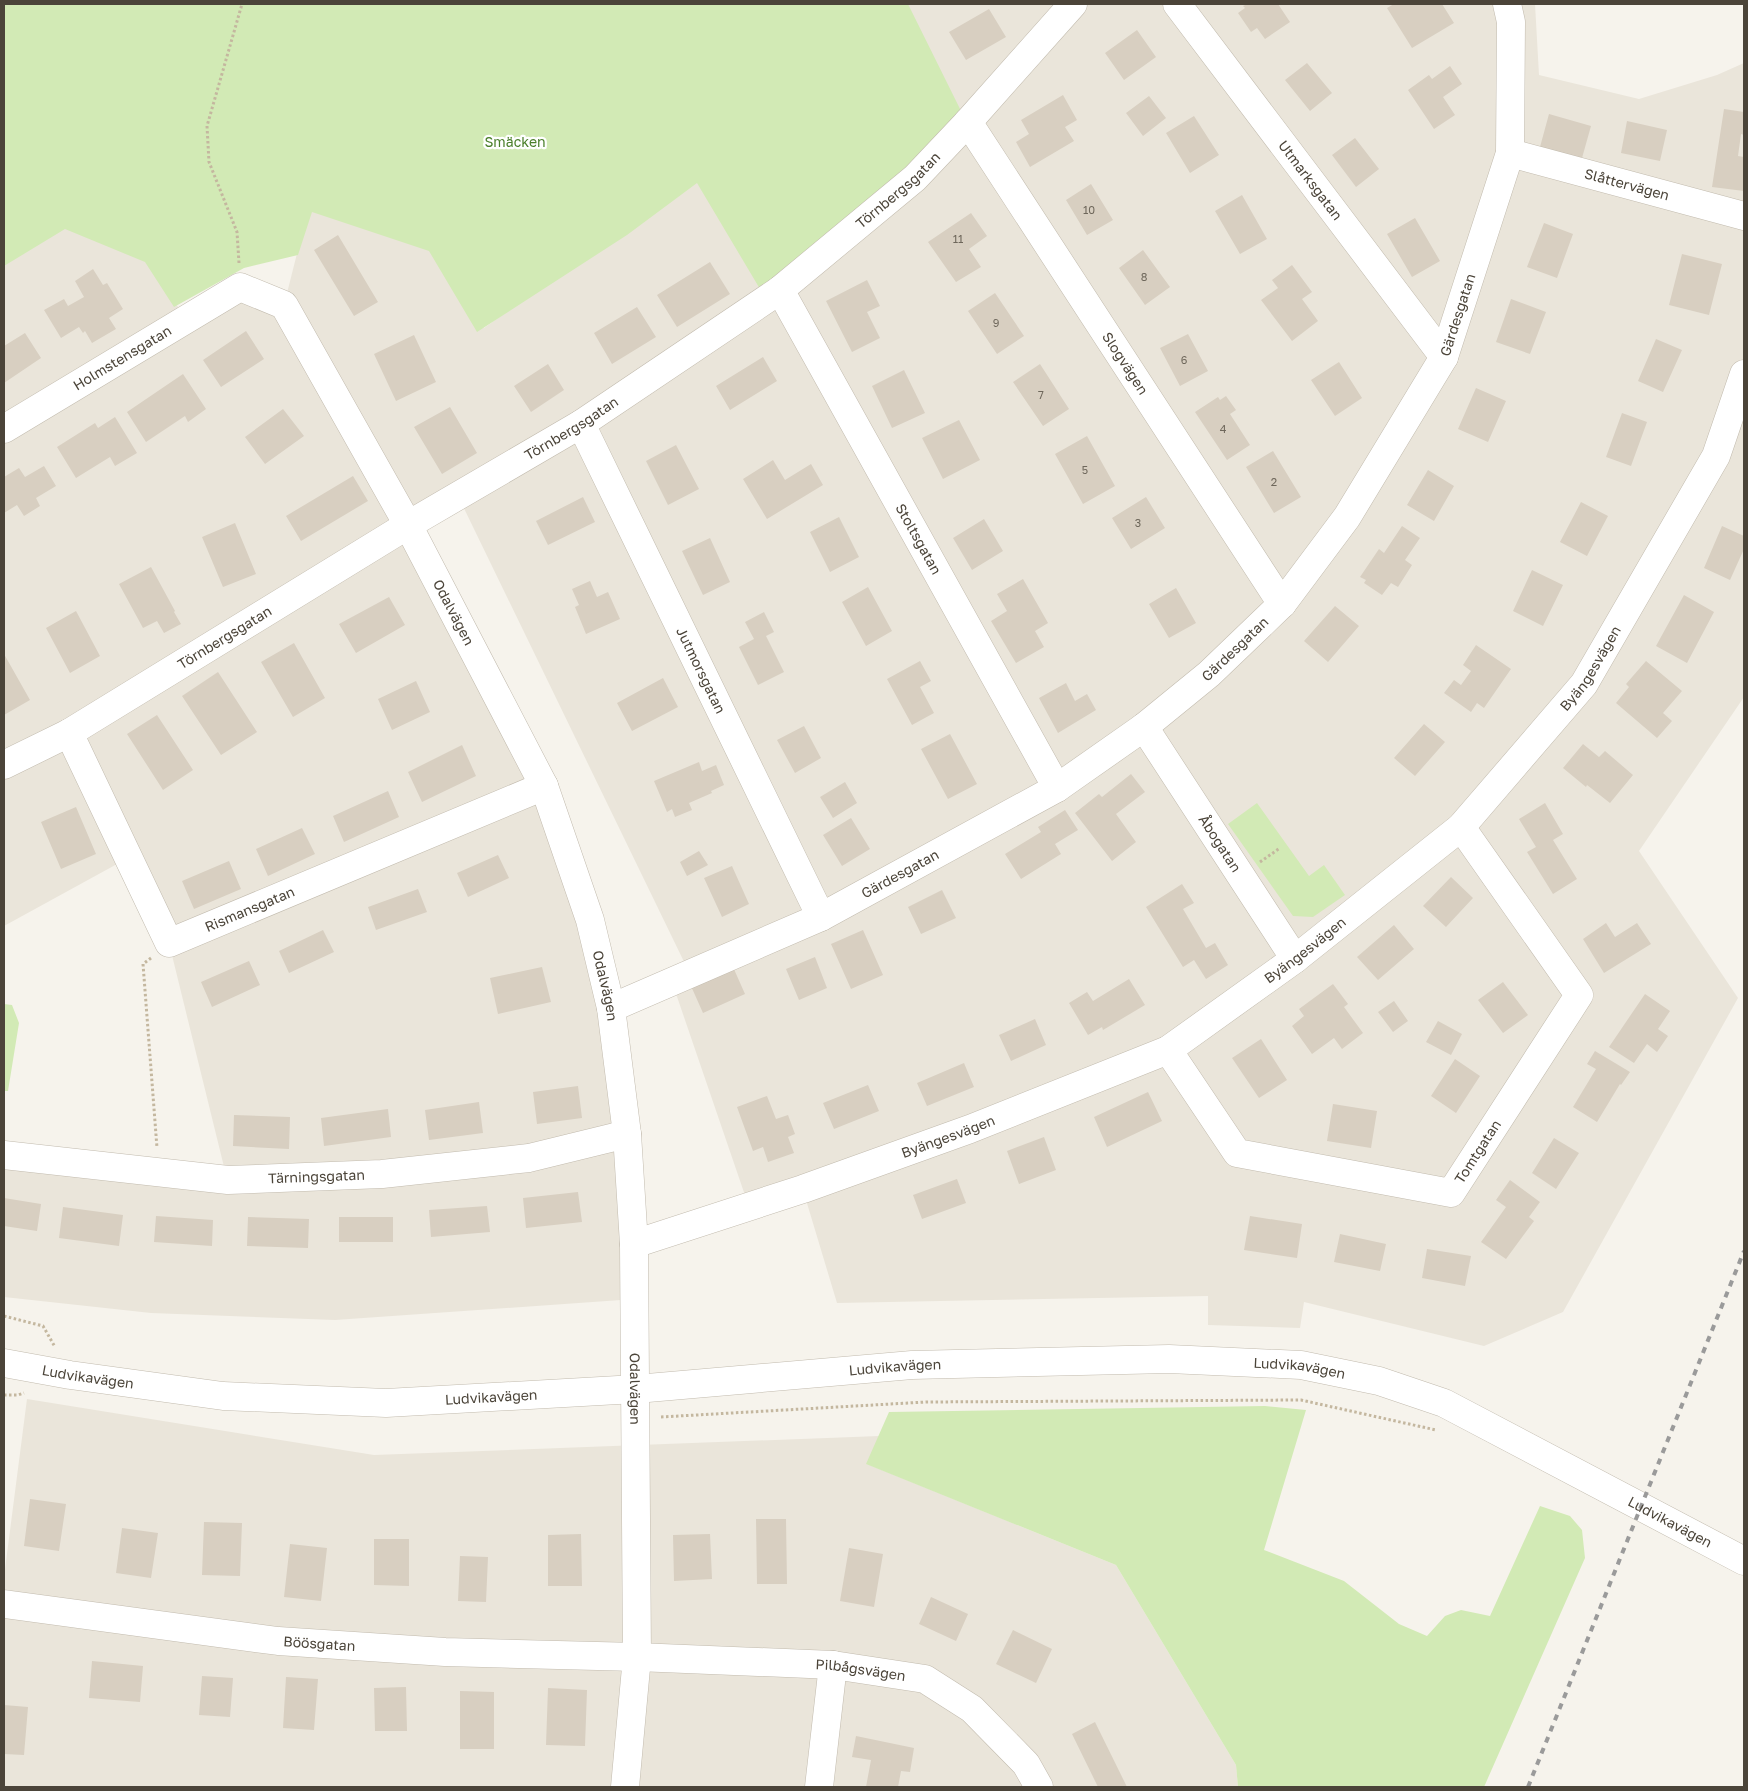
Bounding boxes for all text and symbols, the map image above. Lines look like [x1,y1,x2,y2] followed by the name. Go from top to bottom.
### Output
[484,133,546,150] park label: Smäcken
[1275,137,1346,223] street label: Utmarksgatan
[852,148,943,232] street label: Törnbergsgatan
[1583,164,1671,204] street label: Slåttervägen
[1083,203,1095,216] house number: 10
[953,232,963,245] house number: 11
[1141,270,1148,283] house number: 8
[1436,271,1478,358] street label: Gärdesgatan
[993,316,999,329] house number: 9
[70,321,174,393] street label: Holmstensgatan
[1099,329,1152,398] street label: Slogvägen
[1181,353,1188,366] house number: 6
[1038,388,1044,401] house number: 7
[521,393,621,463] street label: Törnbergsgatan
[1220,422,1227,435] house number: 4
[1082,463,1088,476] house number: 5
[1271,475,1277,488] house number: 2
[892,500,945,577] street label: Stoltsgatan
[1135,516,1141,529] house number: 3
[430,576,478,648] street label: Odalvägen
[174,602,274,672] street label: Törnbergsgatan
[1198,613,1272,685] street label: Gärdesgatan
[1556,622,1624,714] street label: Byängesvägen
[673,624,730,716] street label: Jutmorsgatan
[1195,811,1245,875] street label: Åbogatan
[858,845,942,901] street label: Gärdesgatan
[202,882,297,935] street label: Rismansgatan
[1261,913,1349,986] street label: Byängesvägen
[590,949,622,1022] street label: Odalvägen
[899,1111,997,1161] street label: Byängesvägen
[1451,1116,1504,1186] street label: Tomtgatan
[268,1166,365,1186] street label: Tärningsgatan
[627,1353,644,1425] street label: Odalvägen
[1253,1354,1347,1382] street label: Ludvikavägen
[848,1355,941,1378] street label: Ludvikavägen
[41,1361,135,1392] street label: Ludvikavägen
[444,1386,538,1408] street label: Ludvikavägen
[1625,1492,1715,1551] street label: Ludvikavägen
[283,1632,356,1654] street label: Böösgatan
[815,1655,907,1684] street label: Pilbågsvägen

